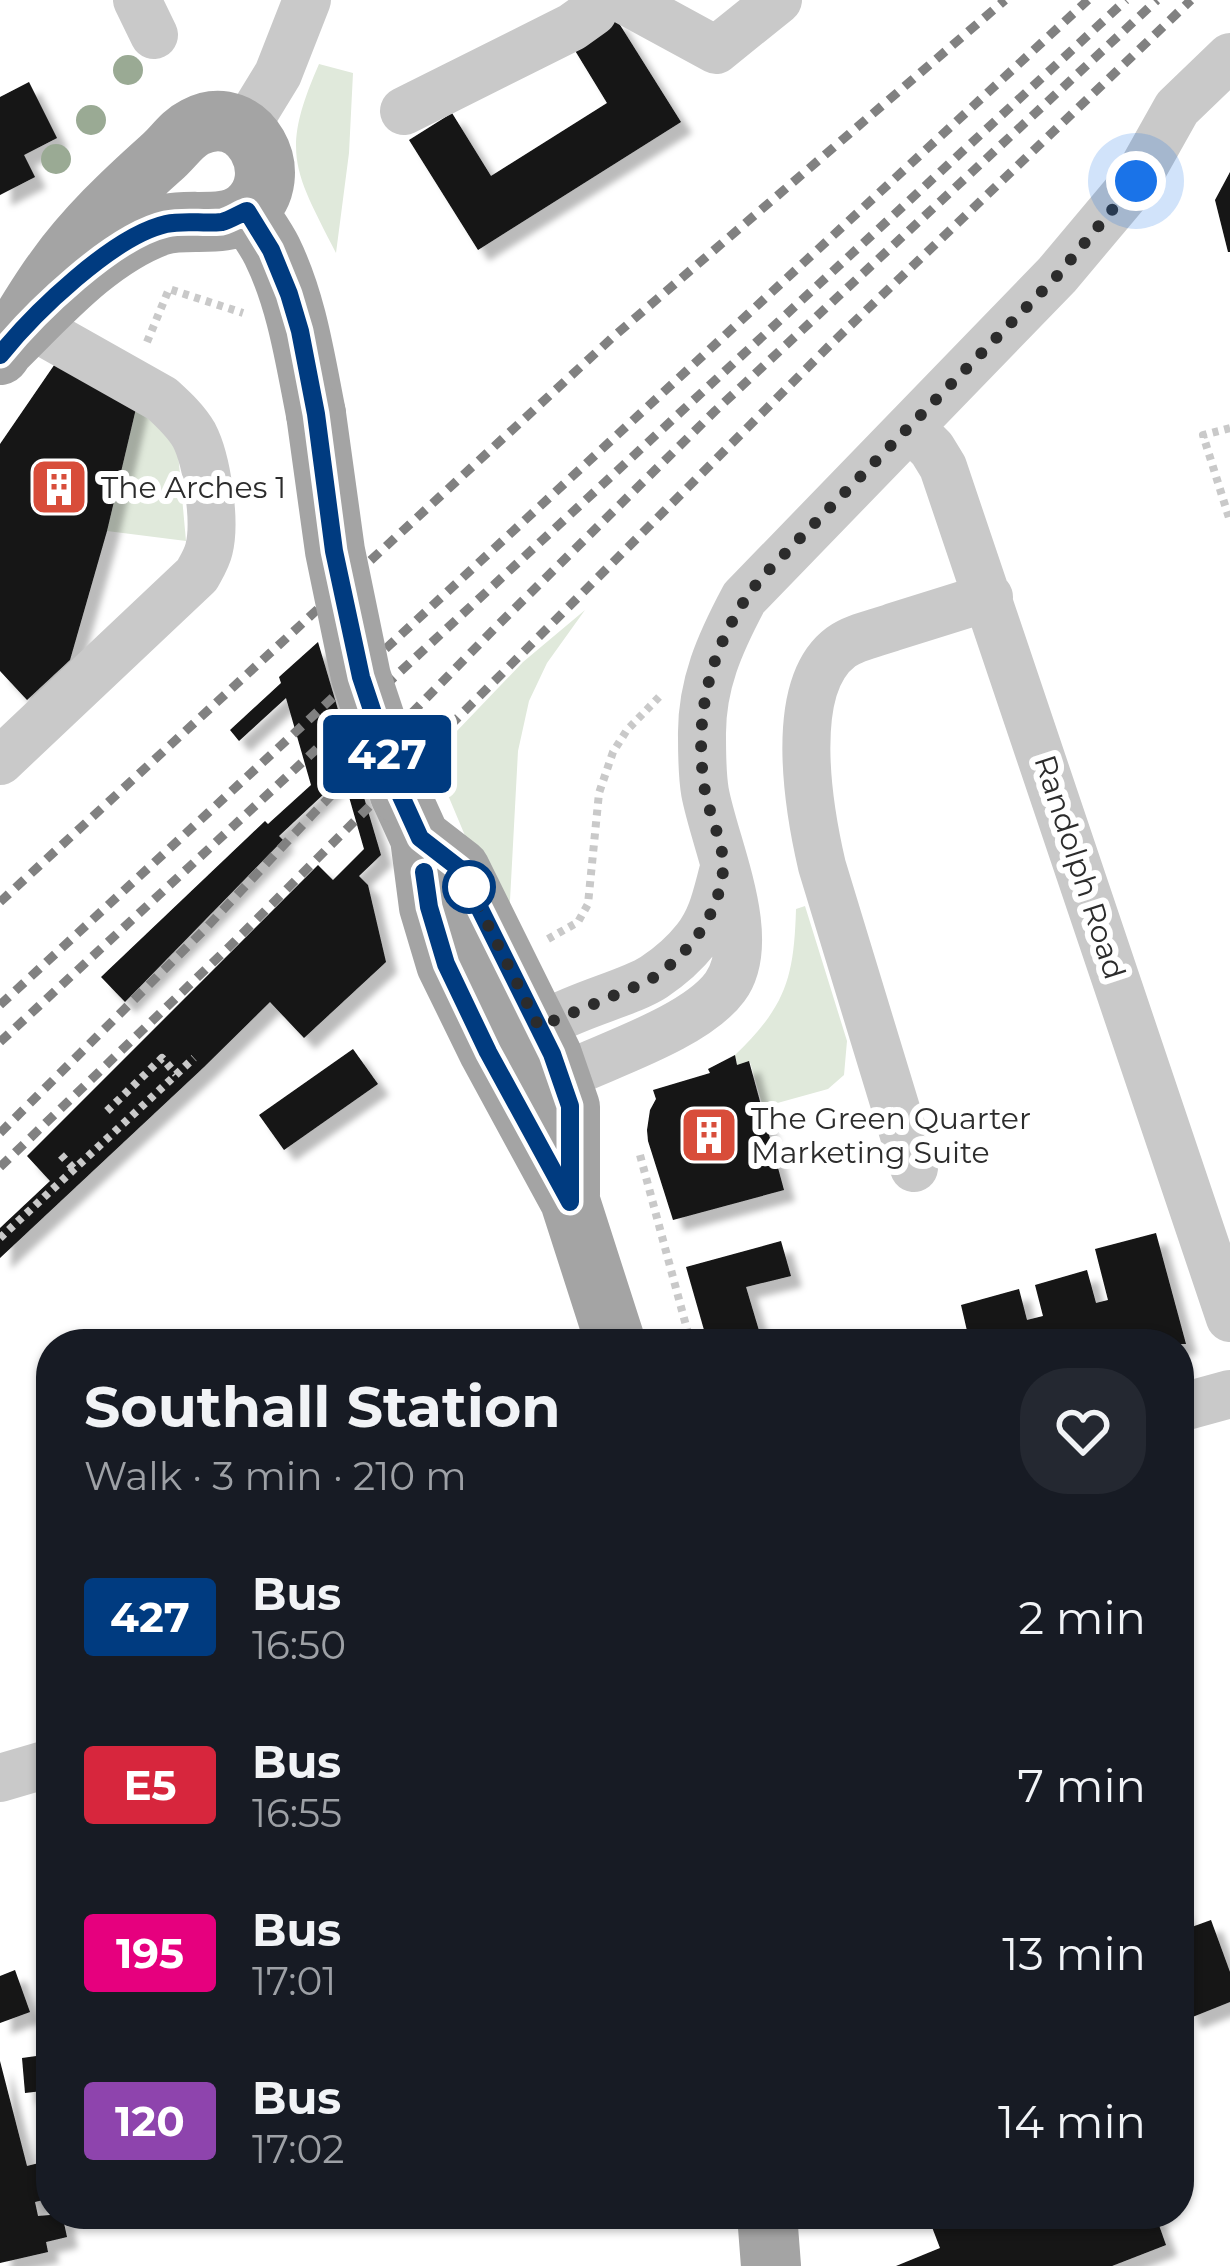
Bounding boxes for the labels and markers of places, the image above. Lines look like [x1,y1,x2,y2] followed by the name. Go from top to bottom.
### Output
[28,456,90,518] building icon: The Arches 1
[101,469,286,506] place label: The Arches 1
[444,862,494,912] unlabelled marker
[751,1100,1031,1171] place label: The Green Quarter Marketing Suite
[678,1104,740,1166] building icon: The Green Quarter Marketing Suite

